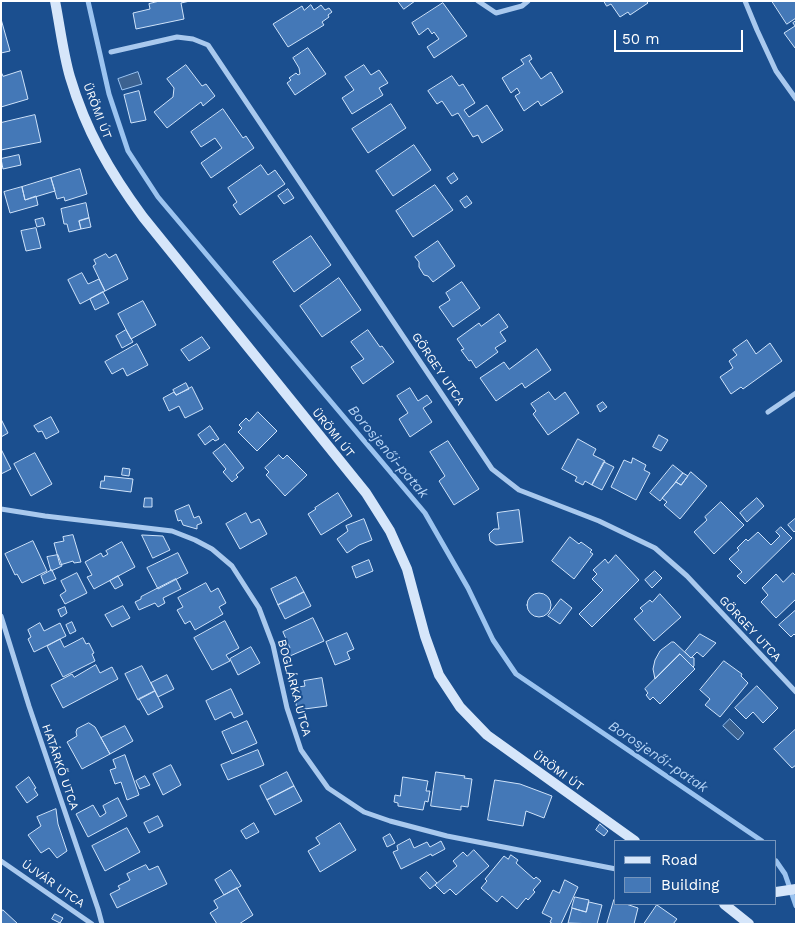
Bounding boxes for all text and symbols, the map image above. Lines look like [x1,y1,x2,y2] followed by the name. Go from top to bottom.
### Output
[617,20,746,52] scale bar
[622,30,659,48] text: 50 m
[80,81,114,141] street label: ÜRÖMI ÚT
[408,330,468,408] street label: GÖRGEY UTCA
[344,402,432,502] water label: Borosjenői-patak
[309,406,357,460] street label: ÜRÖMI ÚT
[716,593,784,665] street label: GÖRGEY UTCA
[274,638,314,738] street label: BOGLÁRKA UTCA
[605,718,711,796] water label: Borosjenői-patak
[39,722,81,812] street label: HATÁRKŐ UTCA
[530,748,586,794] street label: ÜRÖMI ÚT
[614,840,777,905] legend
[661,851,698,869] text: Road
[19,857,87,911] street label: ÚJVÁR UTCA
[661,876,719,894] text: Building

